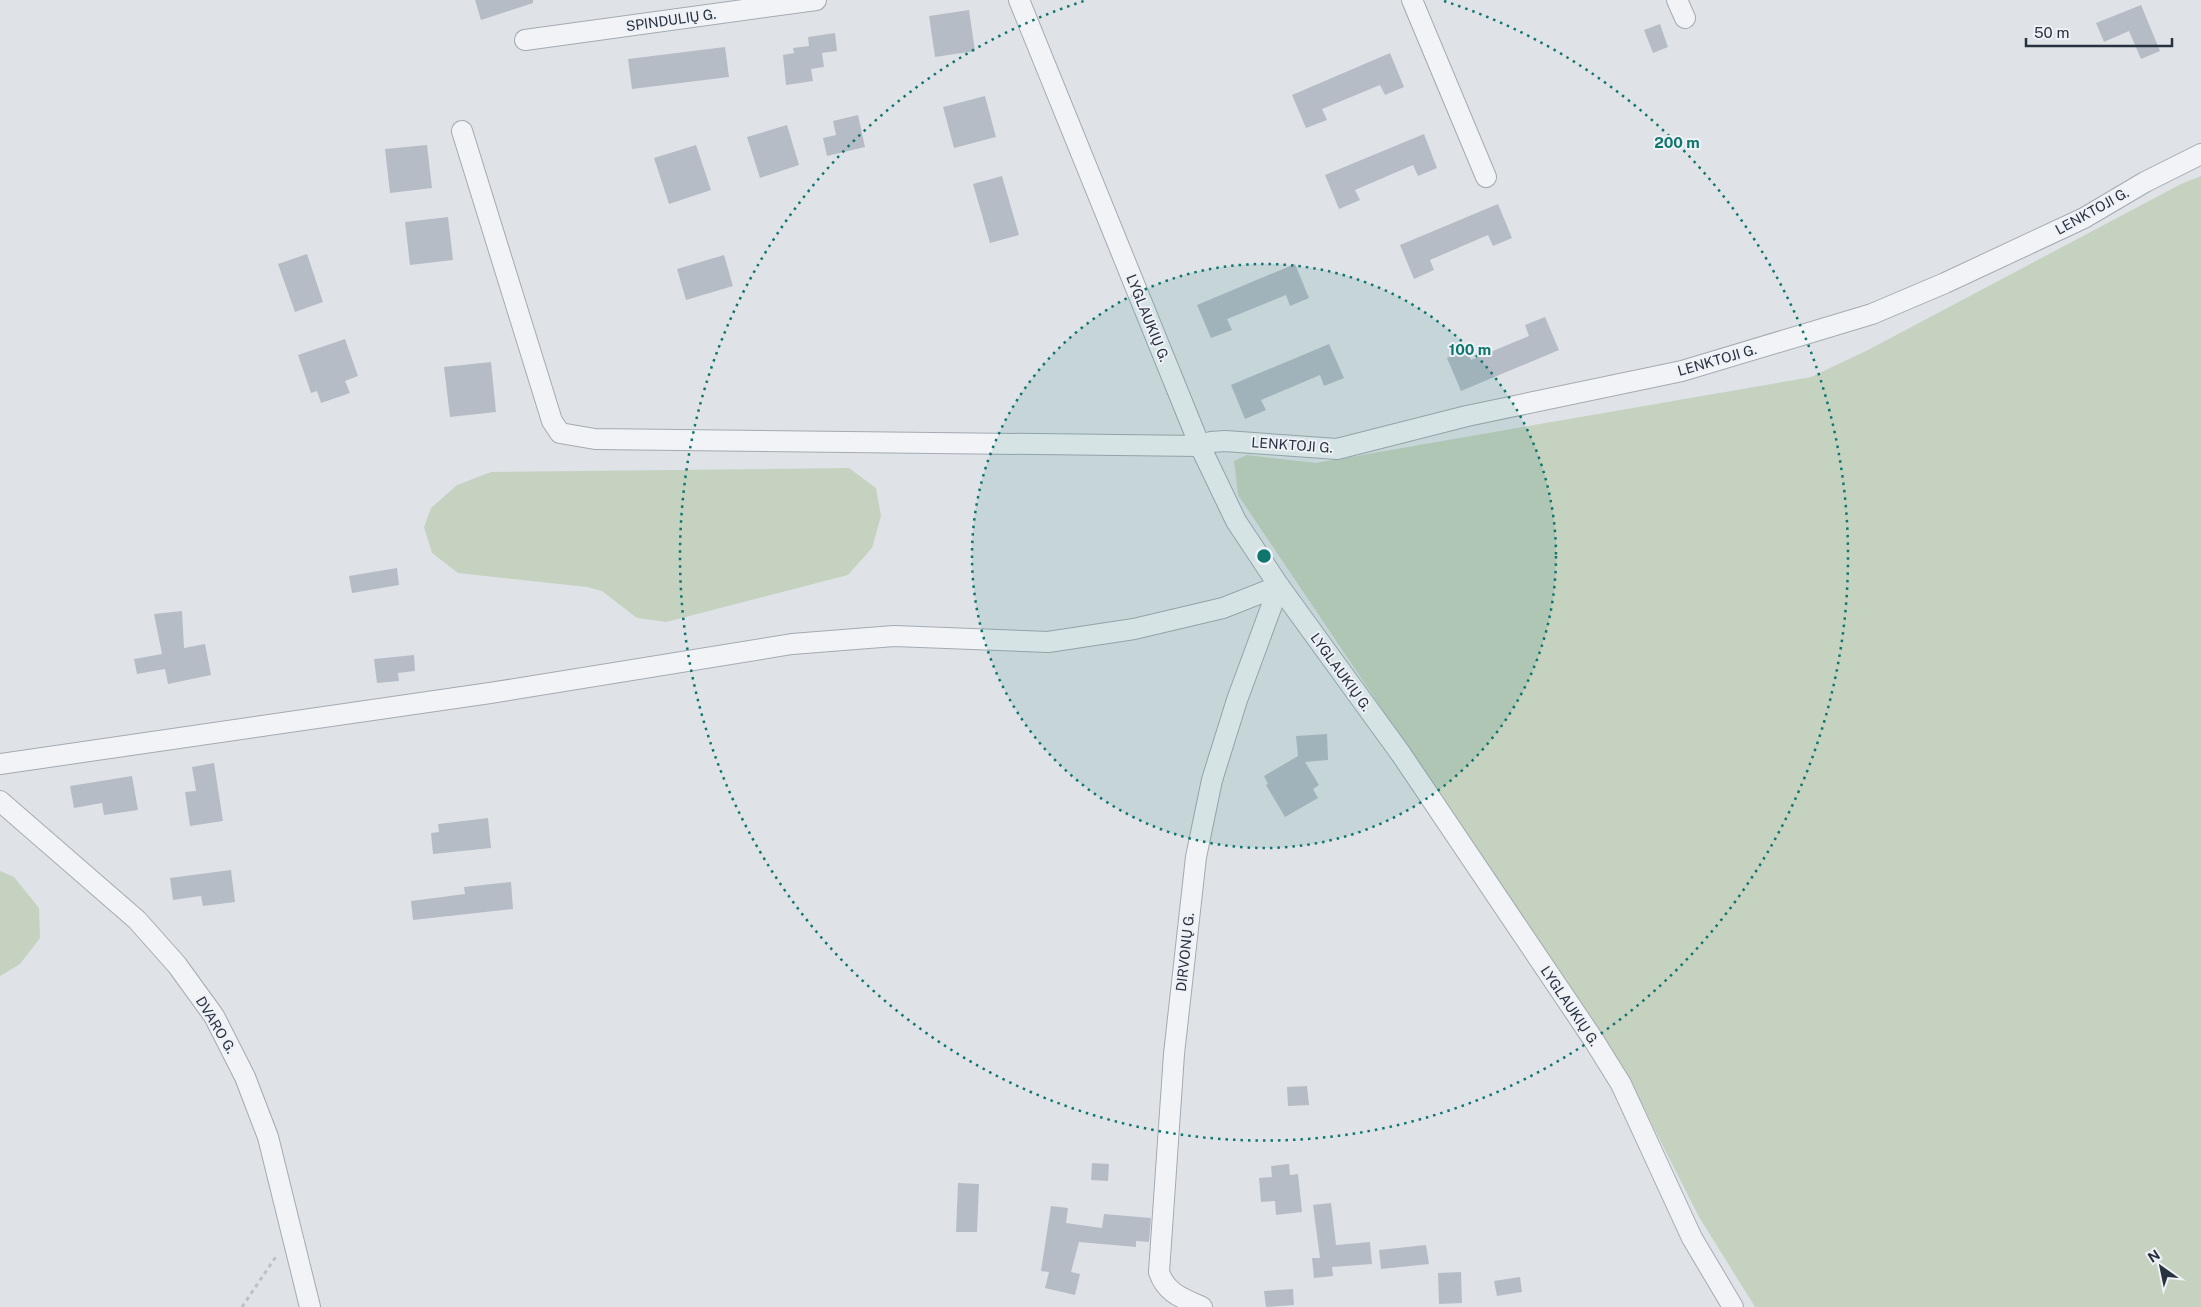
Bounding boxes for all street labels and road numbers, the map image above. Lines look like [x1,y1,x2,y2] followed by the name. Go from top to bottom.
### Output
[625,6,717,34] street label: SPINDULIŲ G.
[2052,184,2132,238] street label: LENKTOJI G.
[1123,272,1173,364] street label: LYGLAUKIŲ G.
[1676,341,1758,379] street label: LENKTOJI G.
[1251,434,1333,456] street label: LENKTOJI G.
[1307,630,1375,714] street label: LYGLAUKIŲ G.
[1173,912,1197,992] street label: DIRVONŲ G.
[1537,963,1603,1049] street label: LYGLAUKIŲ G.
[193,994,239,1056] street label: DVARO G.

